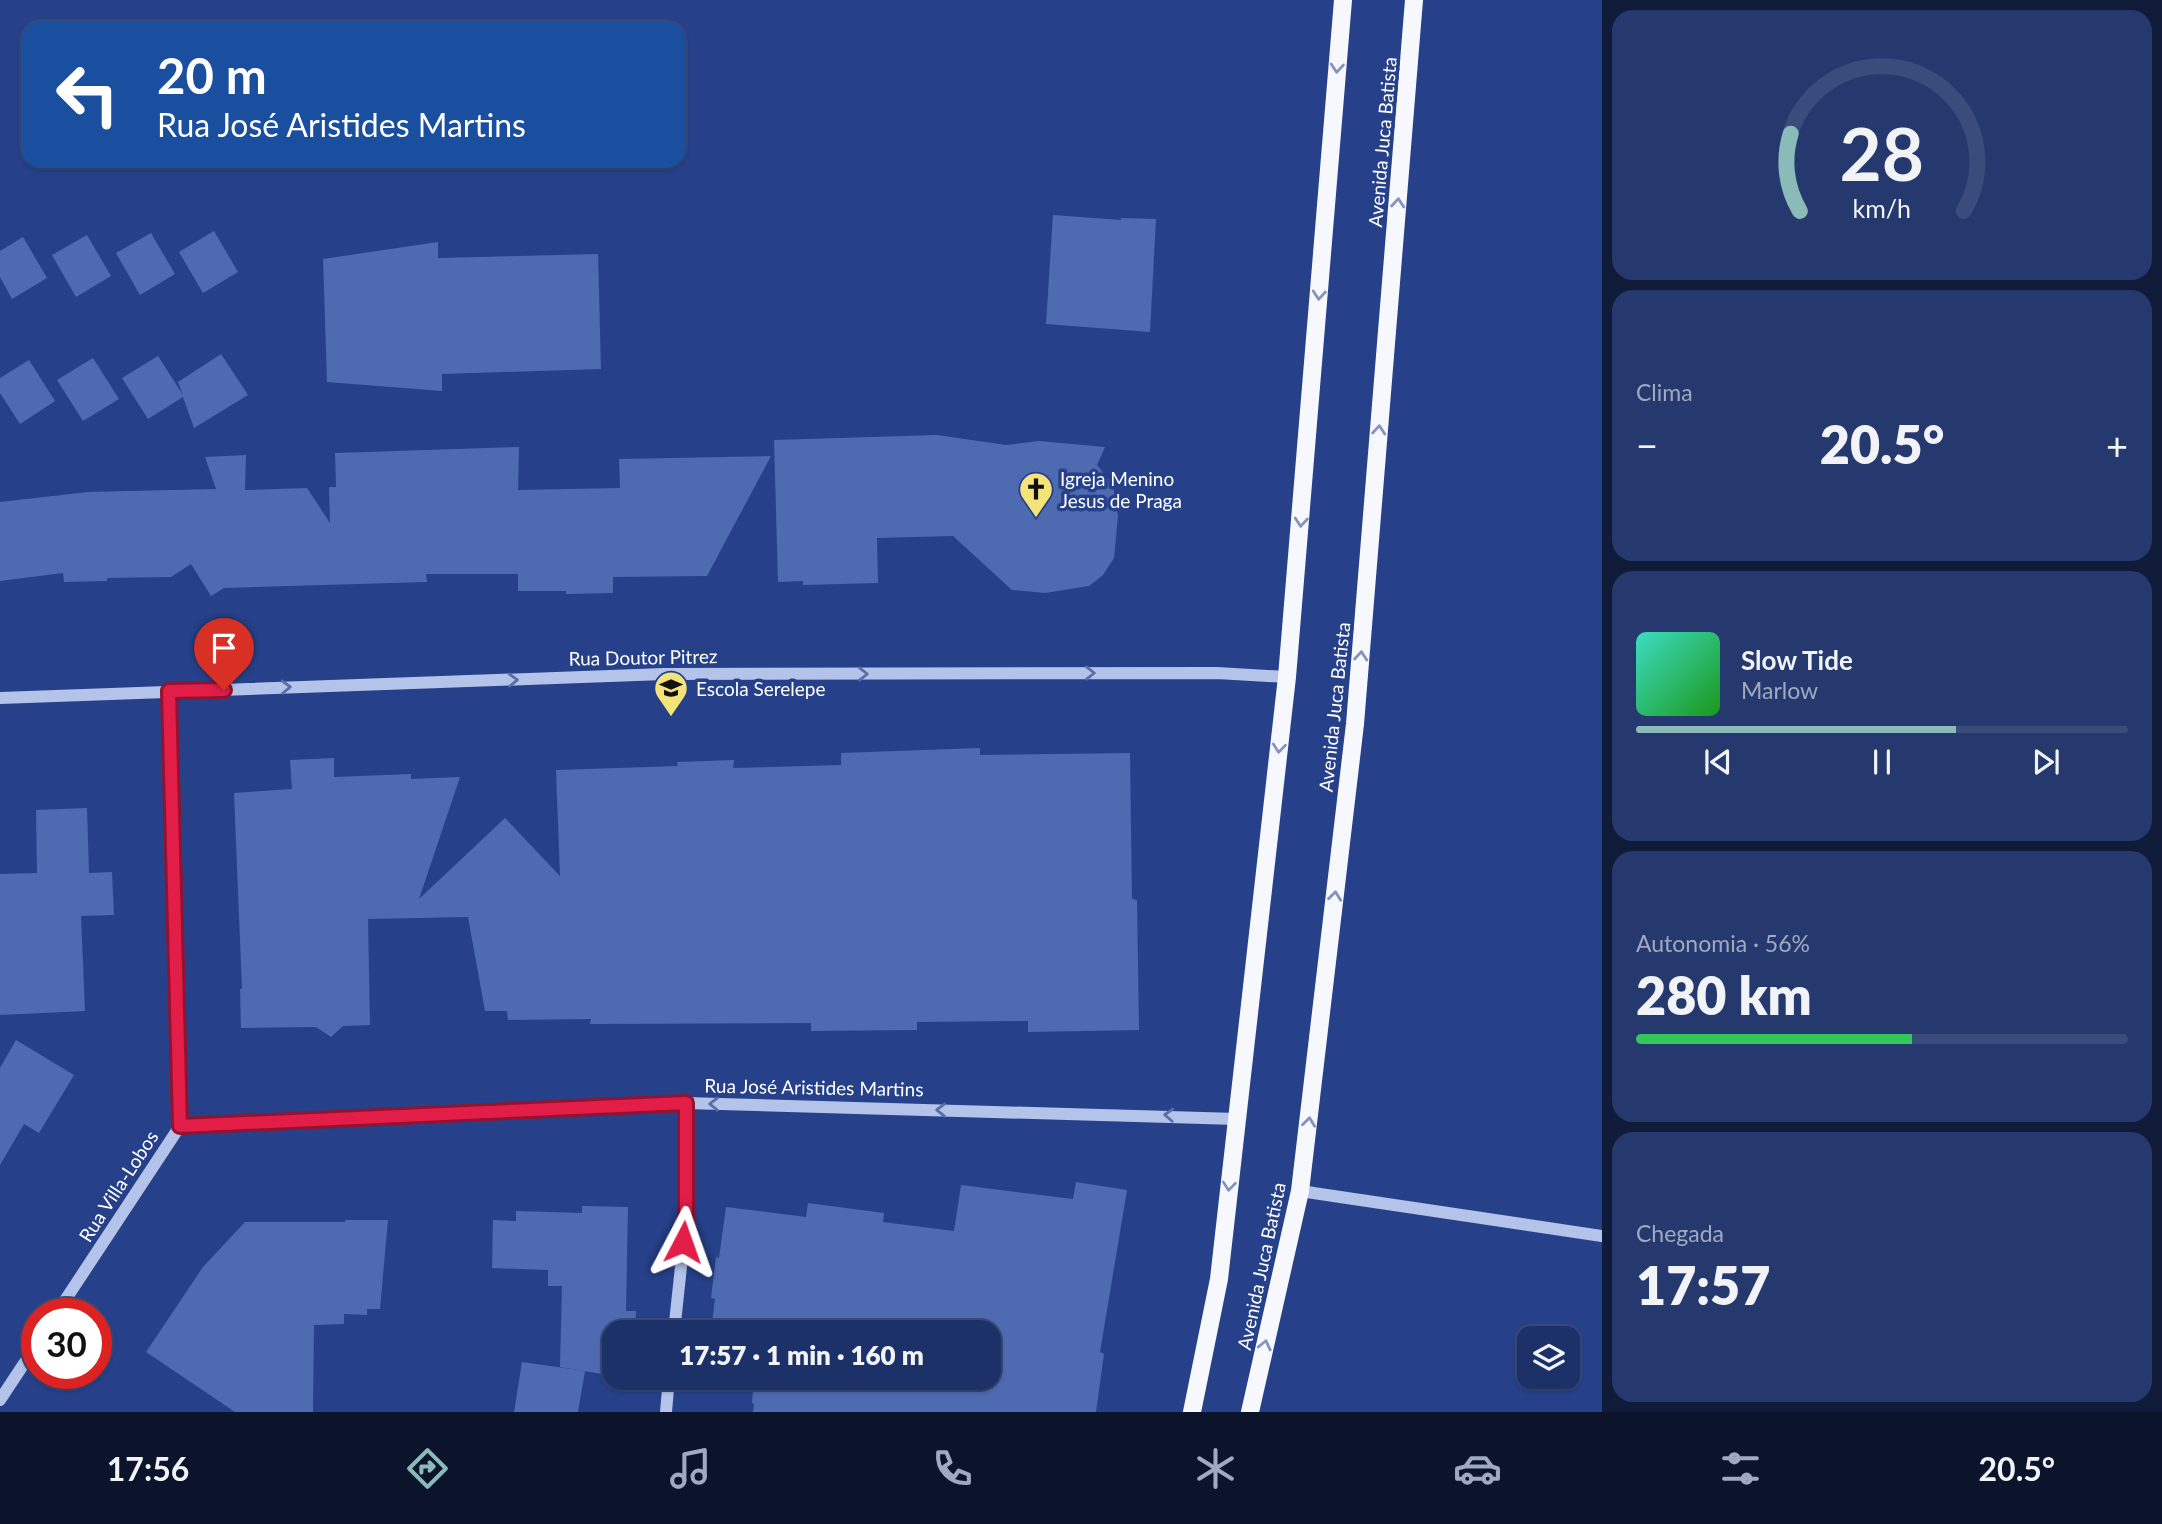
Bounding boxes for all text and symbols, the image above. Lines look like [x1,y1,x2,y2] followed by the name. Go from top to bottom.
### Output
[157,46,267,104] text: 20 m
[42,49,133,140] icon: left
[1363,56,1401,228] street label: Avenida Juca Batista
[1330,63,1345,74] one-way arrow
[157,105,526,144] text: Rua José Aristides Martins
[1840,110,1924,198] text: 28
[1853,193,1911,223] text: km/h
[1390,197,1405,208] one-way arrow
[1312,290,1327,301] one-way arrow
[1636,378,1693,406] text: Clima
[1820,413,1944,475] text: 20.5°
[1636,422,1658,468] text: −
[2106,422,2128,468] text: +
[1371,424,1386,435] one-way arrow
[1060,467,1182,512] place label: Igreja Menino Jesus de Praga
[1017,470,1055,519] church icon: Igreja Menino Jesus de Praga
[1294,516,1309,527] one-way arrow
[194,618,254,690] pin
[1314,621,1354,793] street label: Avenida Juca Batista
[205,629,243,667] icon: arrive
[568,644,718,670] street label: Rua Doutor Pitrez
[1741,644,1853,676] text: Slow Tide
[1353,651,1368,662] one-way arrow
[1086,665,1096,681] one-way arrow
[858,666,869,682] one-way arrow
[652,669,690,718] school or university icon: Escola Serelepe
[508,672,519,687] one-way arrow
[1741,676,1818,704] text: Marlow
[696,677,826,700] place label: Escola Serelepe
[280,680,291,695] one-way arrow
[1272,743,1287,754] one-way arrow
[1699,743,1737,781] icon: previous
[1863,743,1901,781] icon: pause
[2027,743,2065,781] icon: next
[1328,891,1343,902] one-way arrow
[1636,929,1810,957] text: Autonomia · 56%
[1636,964,1812,1026] text: 280 km
[704,1074,924,1100] street label: Rua José Aristides Martins
[708,1096,719,1112] one-way arrow
[936,1102,947,1117] one-way arrow
[1163,1108,1174,1123] one-way arrow
[1301,1117,1316,1128] one-way arrow
[73,1126,163,1246] street label: Rua Villa-Lobos
[1232,1180,1290,1352] street label: Avenida Juca Batista
[1222,1181,1237,1192] one-way arrow
[646,1205,720,1279] position arrow
[1636,1219,1724,1247] text: Chegada
[1636,1254,1770,1316] text: 17:57
[21,1298,112,1389] speed limit sign: 30
[1517,1326,1580,1389] map controls
[1517,1326,1580,1389] button: layers
[679,1339,924,1371] text: 17:57 · 1 min · 160 m
[1257,1340,1271,1352] one-way arrow
[403,1444,452,1493] icon: directions
[666,1444,715,1493] icon: music
[928,1444,977,1493] icon: phone
[1191,1444,1240,1493] icon: climate
[1453,1444,1502,1493] icon: car
[1716,1444,1765,1493] icon: filters
[107,1449,189,1488] text: 17:56
[1979,1449,2055,1488] text: 20.5°

